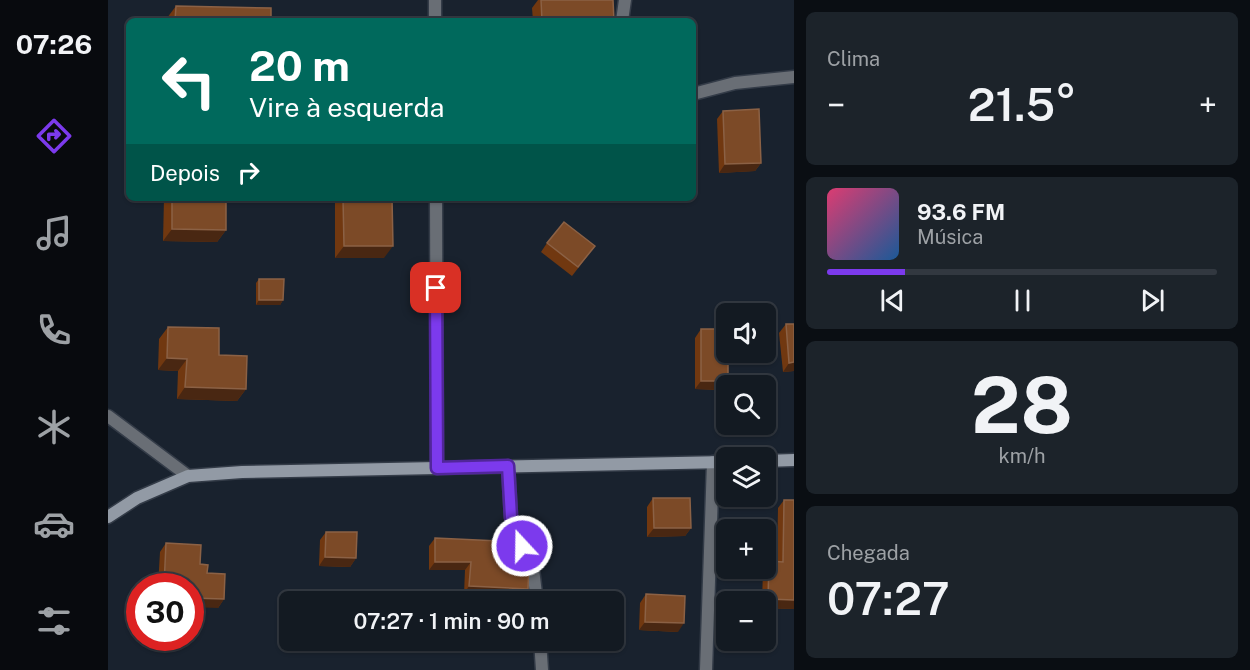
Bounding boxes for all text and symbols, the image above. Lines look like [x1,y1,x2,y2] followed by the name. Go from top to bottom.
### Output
[16,28,92,60] text: 07:26
[249,41,350,90] text: 20 m
[150,42,228,120] icon: left
[827,47,880,71] text: Clima
[968,78,1076,131] text: 21.5°
[827,86,845,124] text: −
[1199,86,1217,124] text: +
[249,91,444,123] text: Vire à esquerda
[33,115,75,157] icon: directions
[232,156,265,189] icon: right
[150,160,220,186] text: Depois
[917,199,1005,225] text: 93.6 FM
[33,212,75,254] icon: music
[917,225,983,249] text: Música
[410,262,461,313] pin
[419,271,452,304] icon: arrive
[876,284,909,317] icon: previous
[1006,284,1039,317] icon: pause
[1136,284,1169,317] icon: next
[716,303,776,651] map controls
[716,303,776,363] button: sound
[33,309,75,351] icon: phone
[971,359,1073,451] text: 28
[716,375,776,435] button: search
[33,406,75,448] icon: climate
[998,444,1046,468] text: km/h
[716,447,776,507] button: layers
[33,503,75,545] icon: car
[490,514,554,578] position arrow
[716,519,776,579] button: +
[827,541,910,565] text: Chegada
[827,572,950,625] text: 07:27
[126,573,204,651] speed limit sign: 30
[716,591,776,651] button: −
[33,600,75,642] icon: filters
[354,608,549,634] text: 07:27 · 1 min · 90 m

